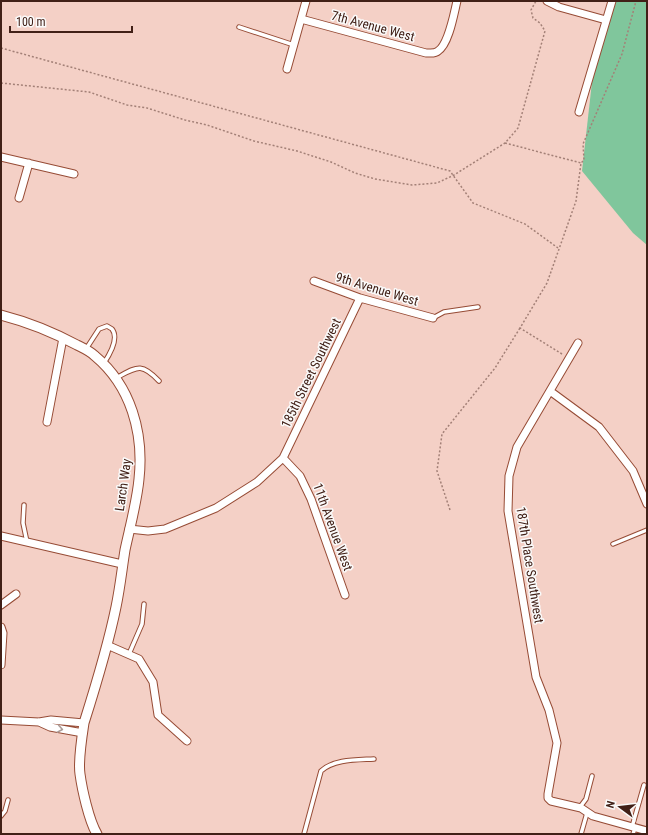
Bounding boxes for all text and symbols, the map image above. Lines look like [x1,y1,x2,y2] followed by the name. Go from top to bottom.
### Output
[10,8,132,34] scale bar
[330,8,416,44] street label: 7th Avenue West
[16,15,46,29] text: 100 m
[334,269,420,309] street label: 9th Avenue West
[278,316,344,430] street label: 185th Street Southwest
[112,457,134,512] street label: Larch Way
[310,481,356,573] street label: 11th Avenue West
[513,506,547,625] street label: 187th Place Southwest
[57,724,64,733] one-way arrow
[600,787,640,827] north arrow
[604,799,618,809] text: N

